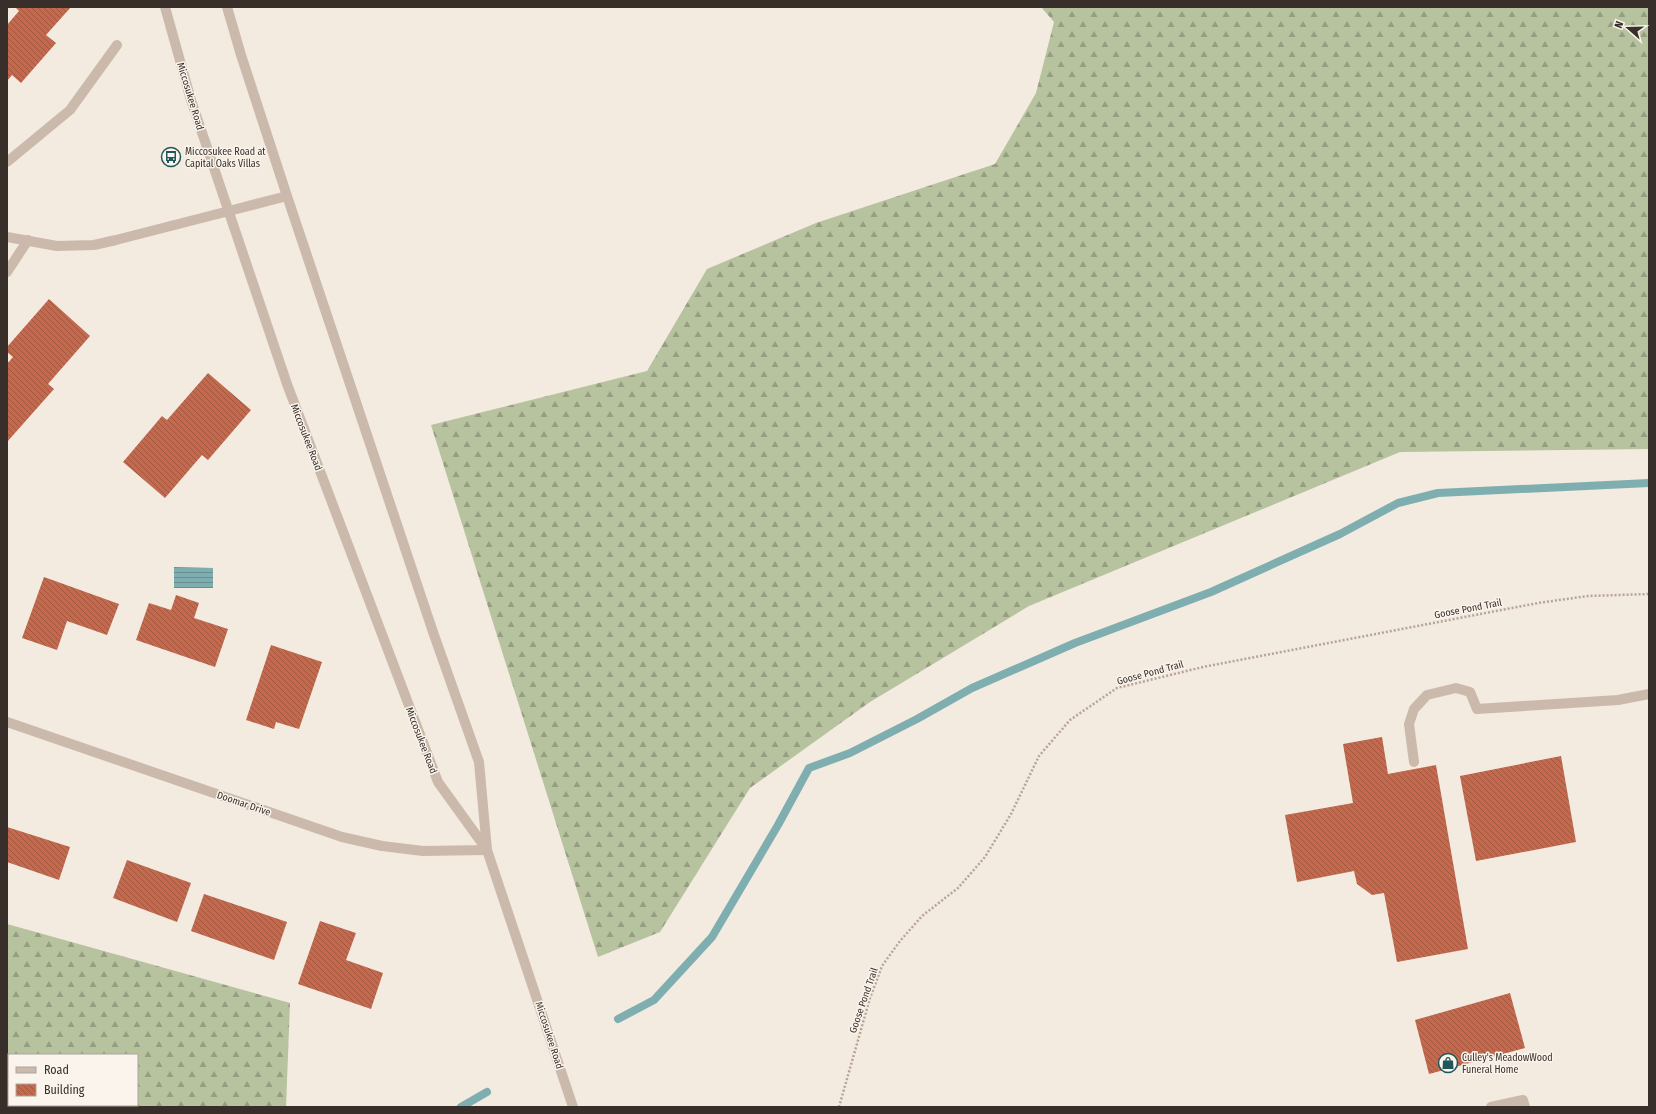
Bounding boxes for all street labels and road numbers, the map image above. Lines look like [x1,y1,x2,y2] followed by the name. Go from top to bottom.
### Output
[174,61,206,132] street label: Miccosukee Road
[288,402,324,472] street label: Miccosukee Road
[1433,596,1503,621] street label: Goose Pond Trail
[1116,658,1185,688] street label: Goose Pond Trail
[403,705,439,775] street label: Miccosukee Road
[215,789,272,819] street label: Doomar Drive
[847,966,881,1035] street label: Goose Pond Trail
[533,1000,566,1071] street label: Miccosukee Road

